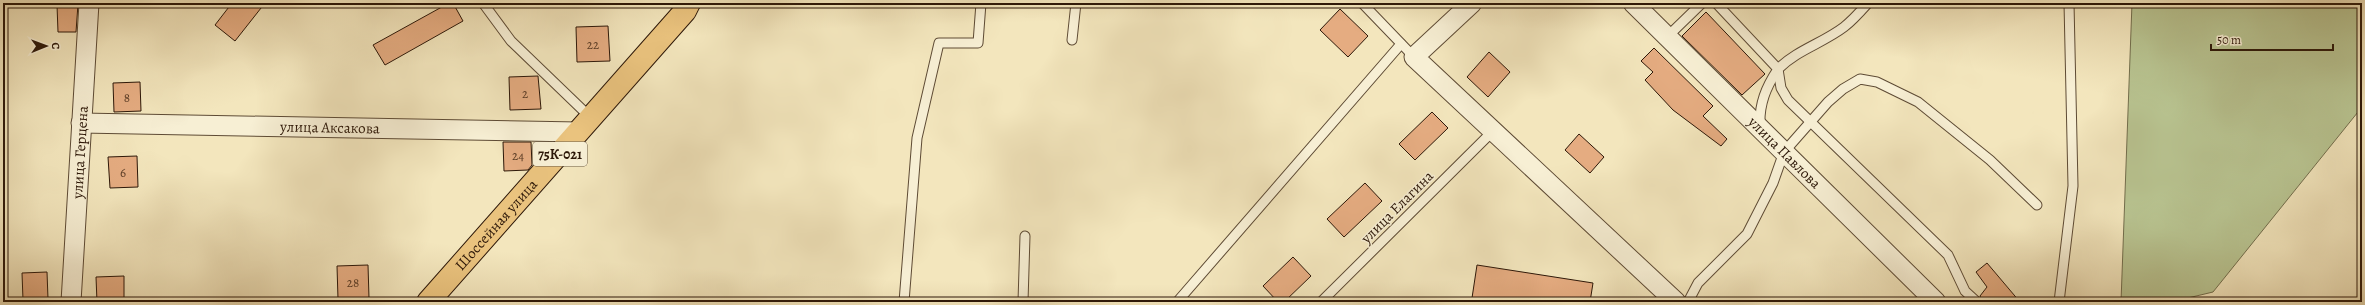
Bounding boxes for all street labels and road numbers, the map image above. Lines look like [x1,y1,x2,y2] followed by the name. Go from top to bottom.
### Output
[67,105,93,200] street label: улица Герцена
[1743,111,1825,193] street label: улица Павлова
[279,117,380,138] street label: улица Аксакова
[533,142,587,166] road number: 75К-021
[1356,166,1438,248] street label: улица Елагина
[450,175,542,275] street label: Шоссейная улица

